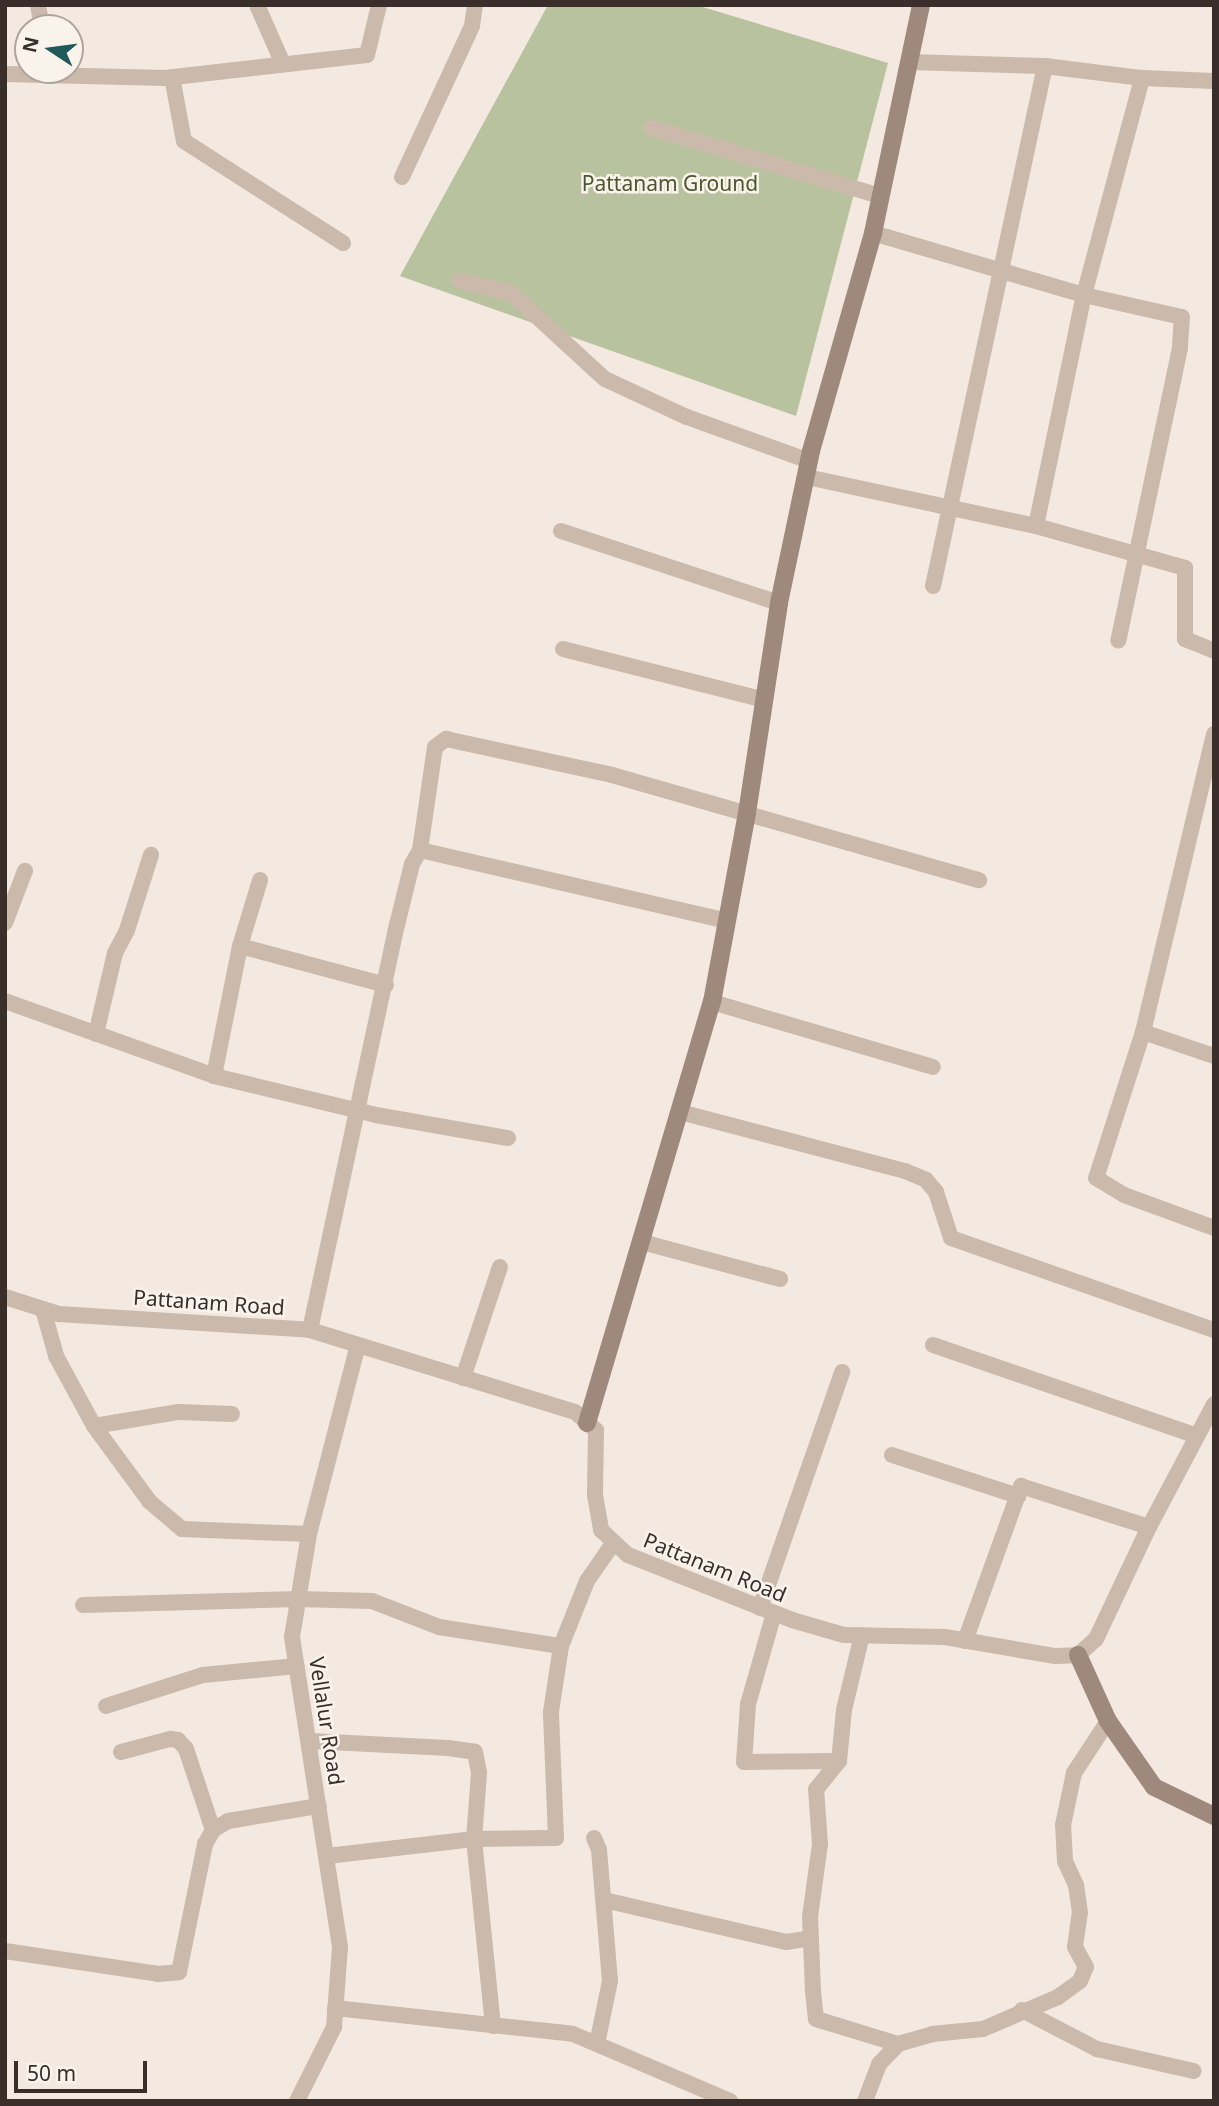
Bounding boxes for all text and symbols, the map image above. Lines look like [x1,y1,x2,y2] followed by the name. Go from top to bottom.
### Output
[14,14,84,84] north arrow
[16,34,45,55] text: N
[582,170,758,196] park label: Pattanam Ground
[132,1284,286,1320] street label: Pattanam Road
[640,1527,790,1607] street label: Pattanam Road
[304,1655,350,1787] street label: Vellalur Road
[18,2046,150,2090] scale bar
[27,2059,76,2087] text: 50 m

